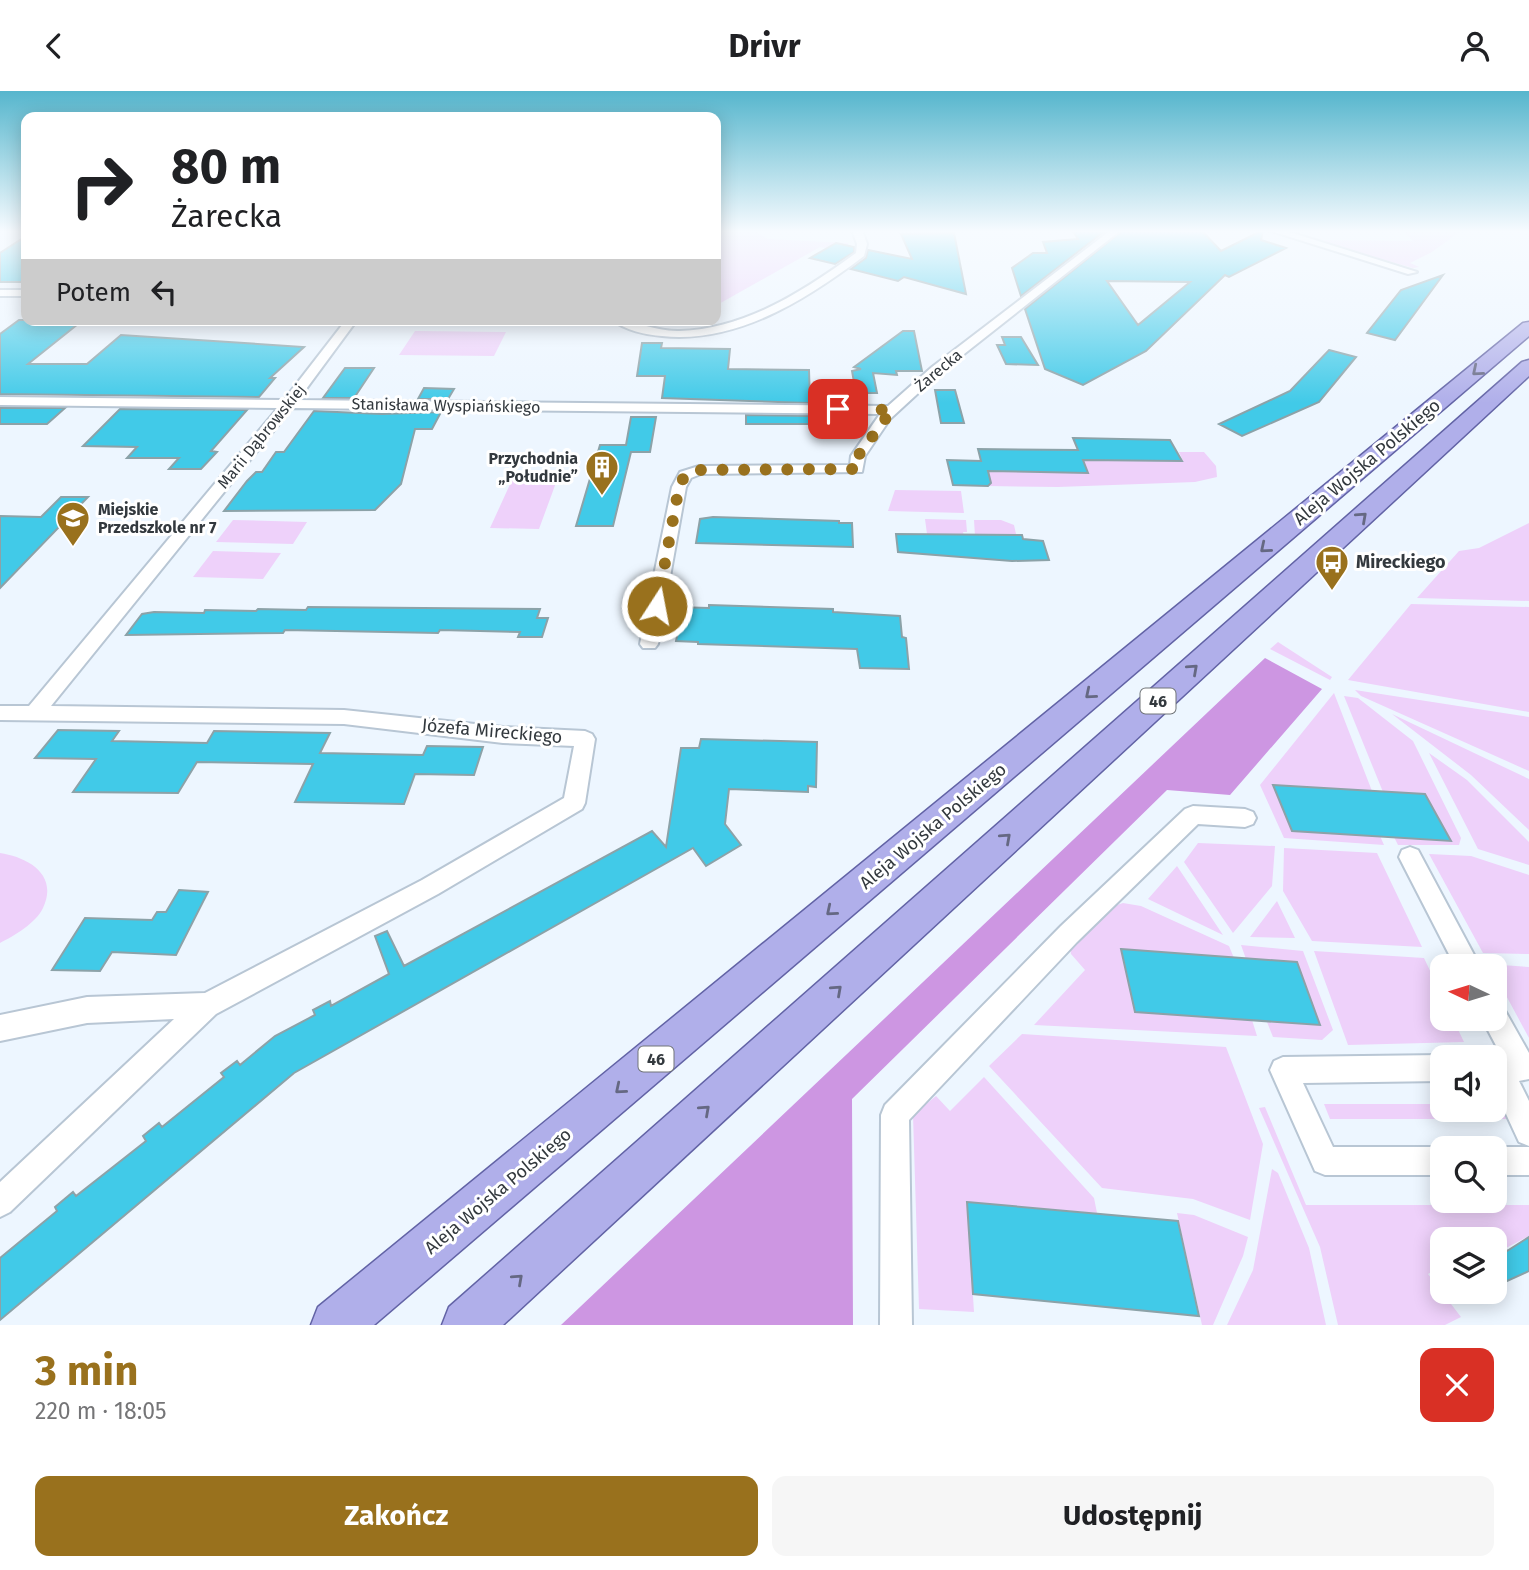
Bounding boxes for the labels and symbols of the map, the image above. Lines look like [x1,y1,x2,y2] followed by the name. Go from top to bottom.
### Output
[910,344,966,396] street label: Żarecka
[1472,362,1484,375] one-way arrow
[808,379,868,439] pin
[213,380,310,493] street label: Marii Dąbrowskiej
[351,394,541,417] street label: Stanisława Wyspiańskiego
[1289,394,1445,530] street label: Aleja Wojska Polskiego
[583,448,621,497] building icon: Przychodnia „Południe”
[489,449,578,486] place label: Przychodnia „Południe”
[54,499,92,548] school or university icon: Miejskie Przedszkole nr 7
[98,500,217,537] place label: Miejskie Przedszkole nr 7
[1354,513,1367,525] one-way arrow
[1260,540,1273,552] one-way arrow
[1313,543,1351,592] bus stop icon: Mireckiego
[1356,551,1445,573] place label: Mireckiego
[620,569,694,643] position arrow
[1185,665,1198,677] one-way arrow
[1086,686,1099,698] one-way arrow
[1140,688,1176,713] road number: 46
[421,714,563,748] street label: Józefa Mireckiego
[855,758,1011,894] street label: Aleja Wojska Polskiego
[998,834,1011,846] one-way arrow
[827,903,840,915] one-way arrow
[1430,954,1507,1031] north arrow
[829,986,842,999] one-way arrow
[638,1047,674,1071] road number: 46
[615,1081,628,1093] one-way arrow
[696,1106,709,1119] one-way arrow
[420,1123,576,1259] street label: Aleja Wojska Polskiego
[509,1275,522,1287] one-way arrow

